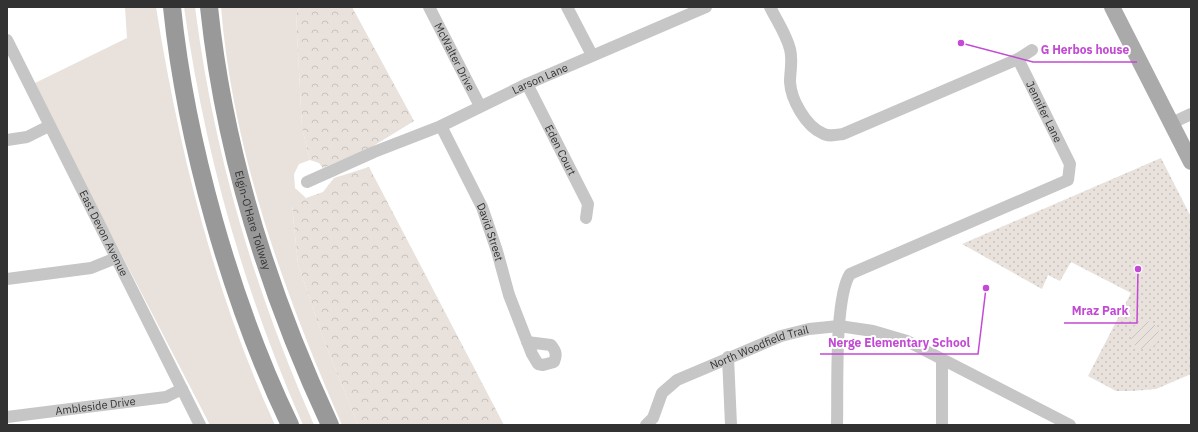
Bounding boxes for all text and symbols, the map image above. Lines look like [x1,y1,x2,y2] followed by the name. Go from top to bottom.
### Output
[431,20,478,93] street label: McWalter Drive
[1033,38,1137,62] callout: G Herbos house
[1041,42,1130,57] text: G Herbos house
[510,60,570,97] street label: Larson Lane
[1023,79,1065,145] street label: Jennifer Lane
[542,122,579,178] street label: Eden Court
[232,169,274,272] street label: Elgin-O'Hare Tollway
[76,188,131,278] street label: East Devon Avenue
[474,200,506,263] street label: David Street
[1064,299,1137,323] callout: Mraz Park
[1072,303,1128,318] text: Mraz Park
[708,322,810,372] street label: North Woodfield Trail
[820,330,978,354] callout: Nerge Elementary School
[828,335,970,350] text: Nerge Elementary School
[54,394,136,418] street label: Ambleside Drive

